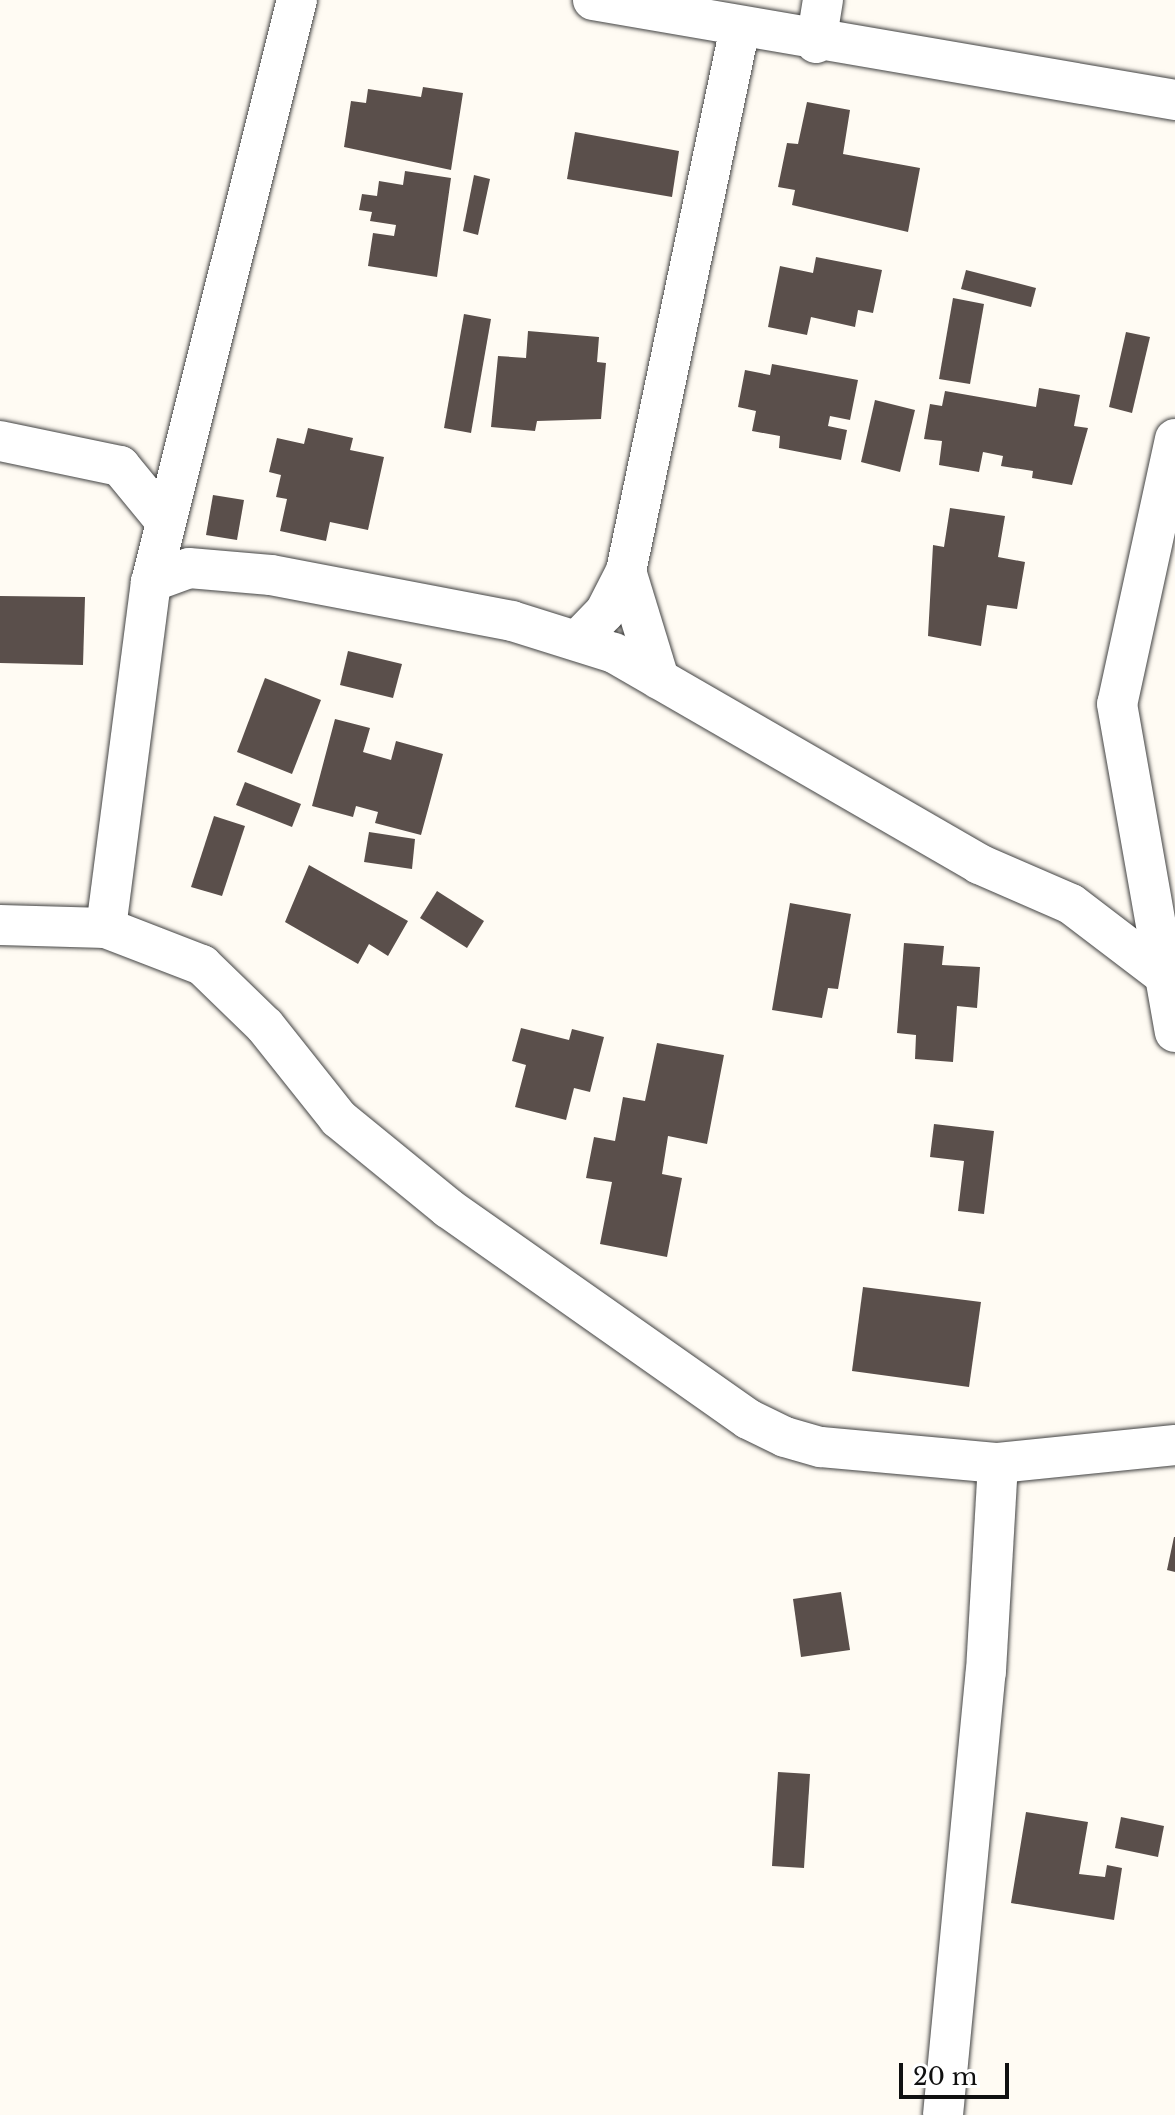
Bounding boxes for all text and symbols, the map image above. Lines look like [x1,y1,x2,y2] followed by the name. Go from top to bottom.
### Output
[903,2047,1013,2097] scale bar
[913,2062,978,2091] text: 20 m

